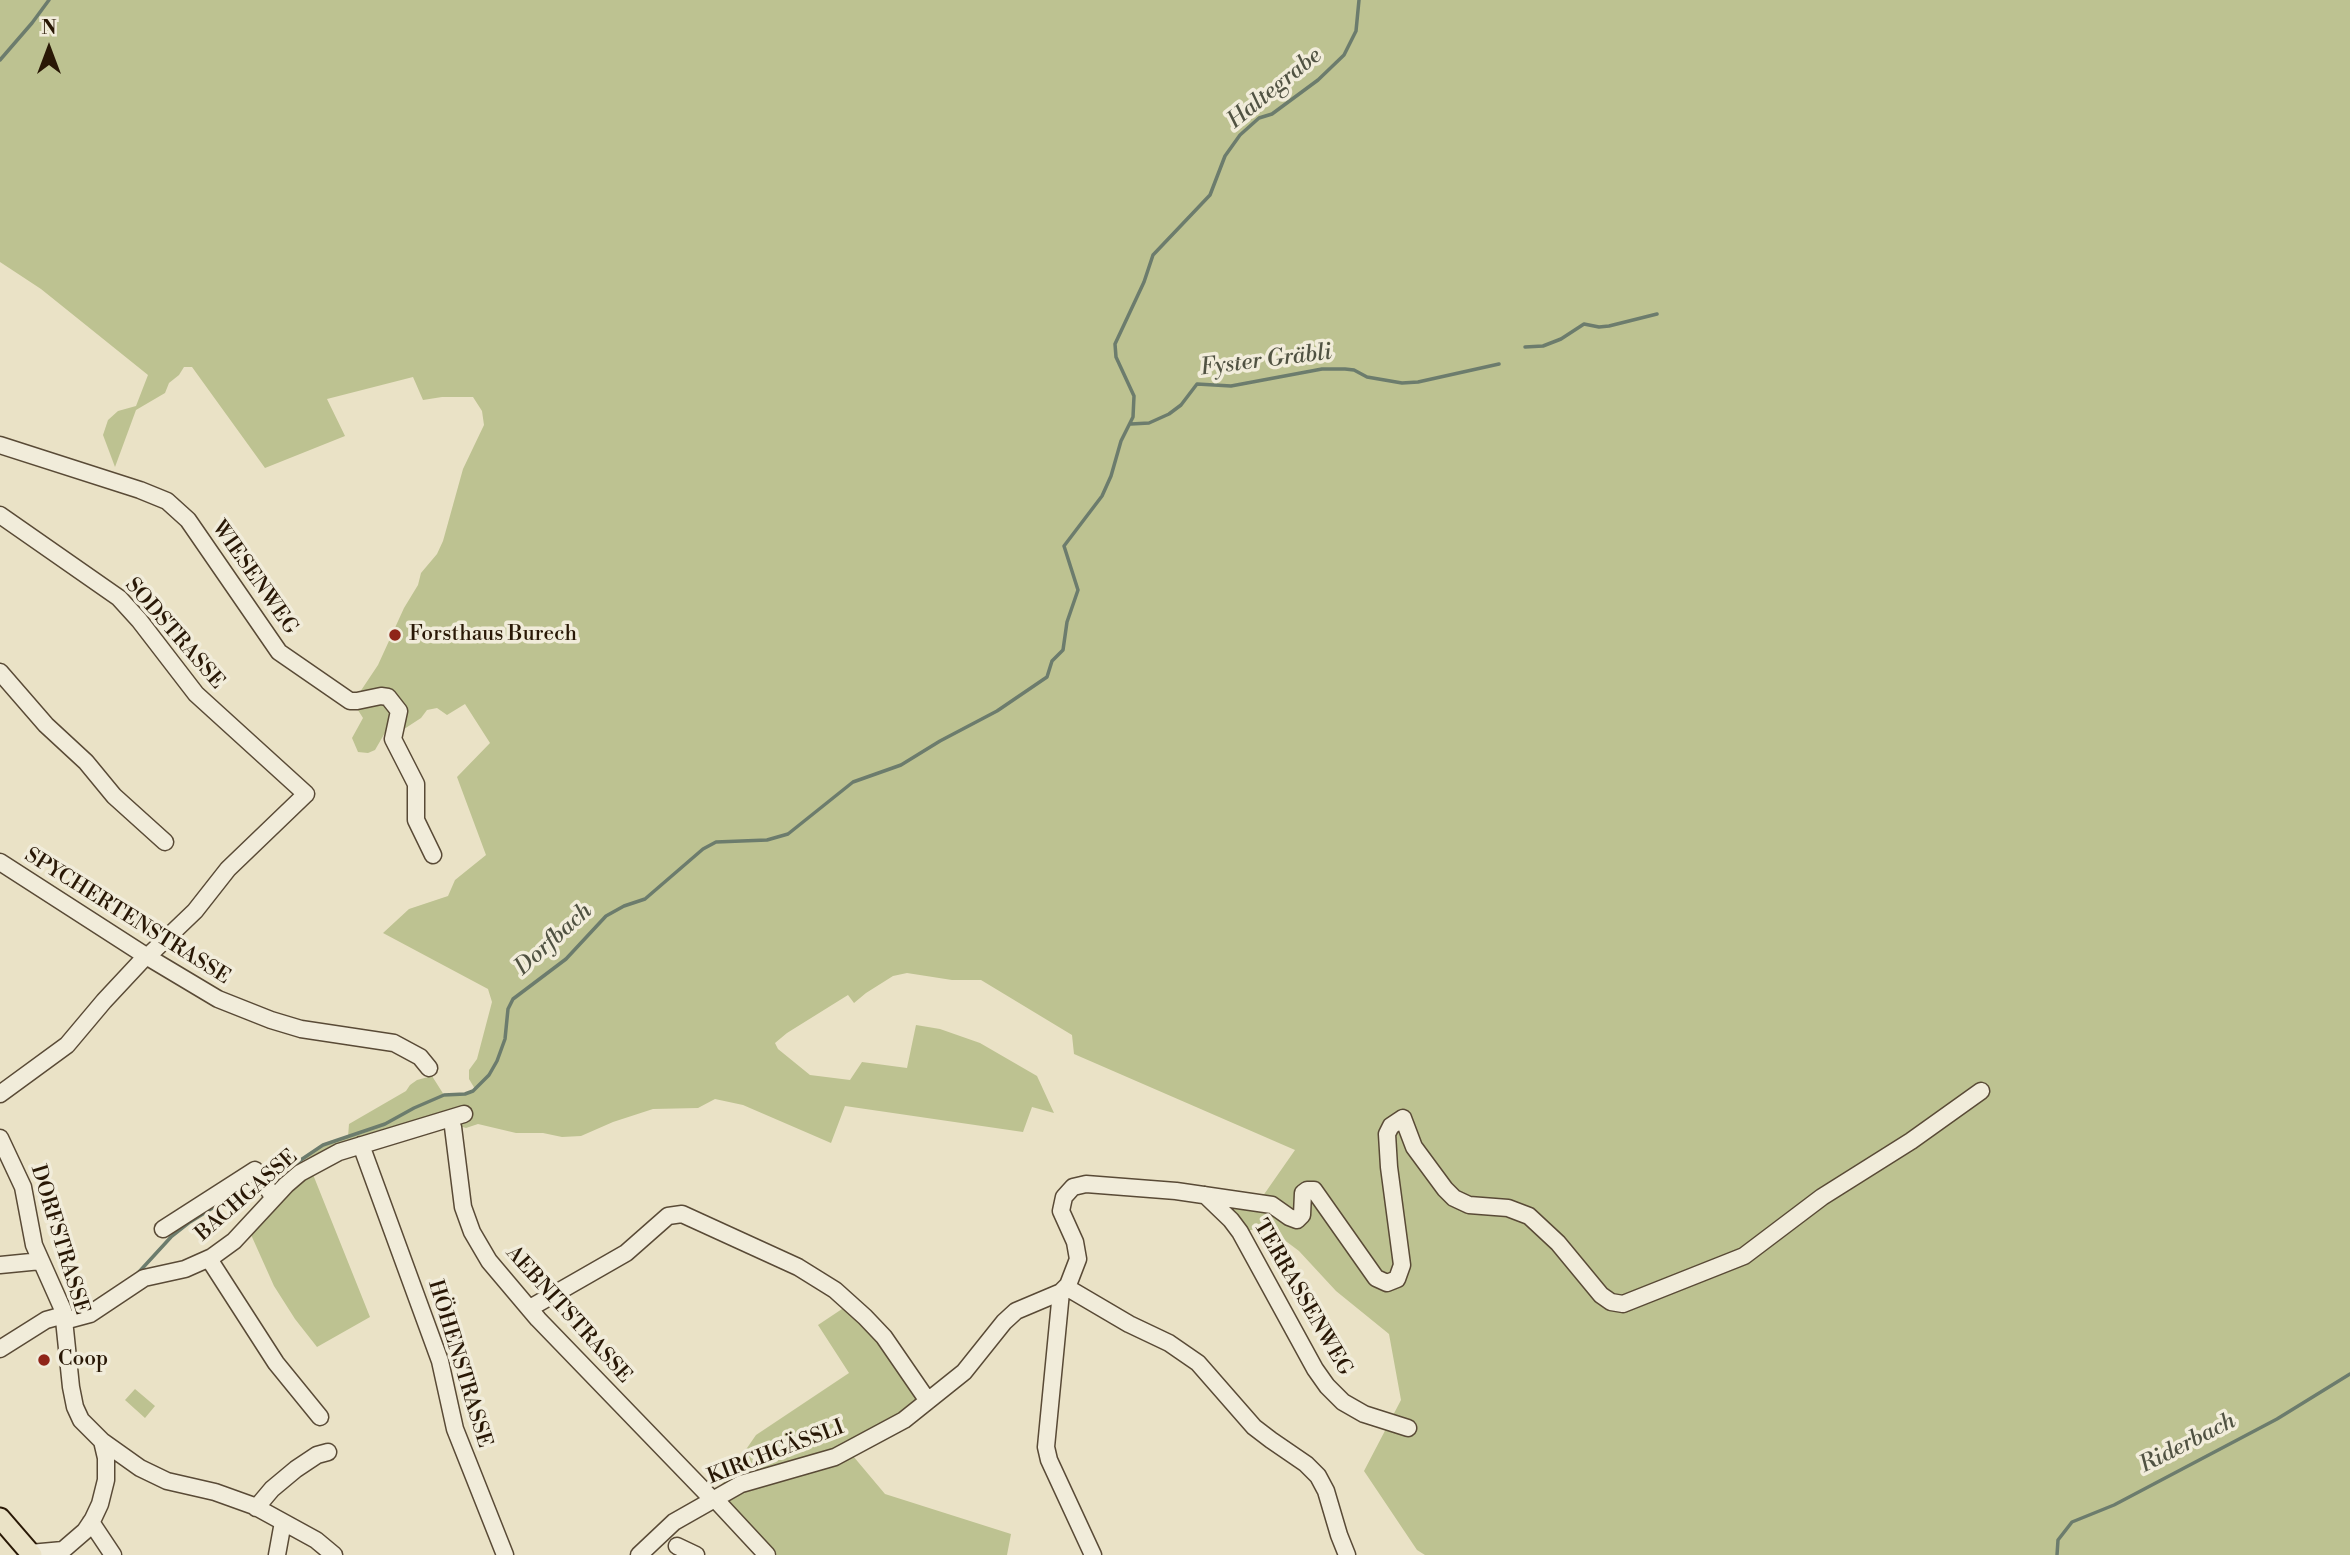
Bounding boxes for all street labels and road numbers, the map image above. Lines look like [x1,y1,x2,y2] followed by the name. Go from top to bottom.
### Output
[206,516,302,640] street label: WIESENWEG
[119,573,229,695] street label: SODSTRASSE
[20,843,234,991] street label: SPYCHERTENSTRASSE
[191,1145,303,1247] street label: BACHGASSE
[24,1162,94,1318] street label: DORFSTRASSE
[1247,1216,1357,1380] street label: TERRASSENWEG
[500,1241,636,1389] street label: AEBNITSTRASSE
[421,1277,497,1451] street label: HÖHENSTRASSE
[704,1415,848,1491] street label: KIRCHGÄSSLI

